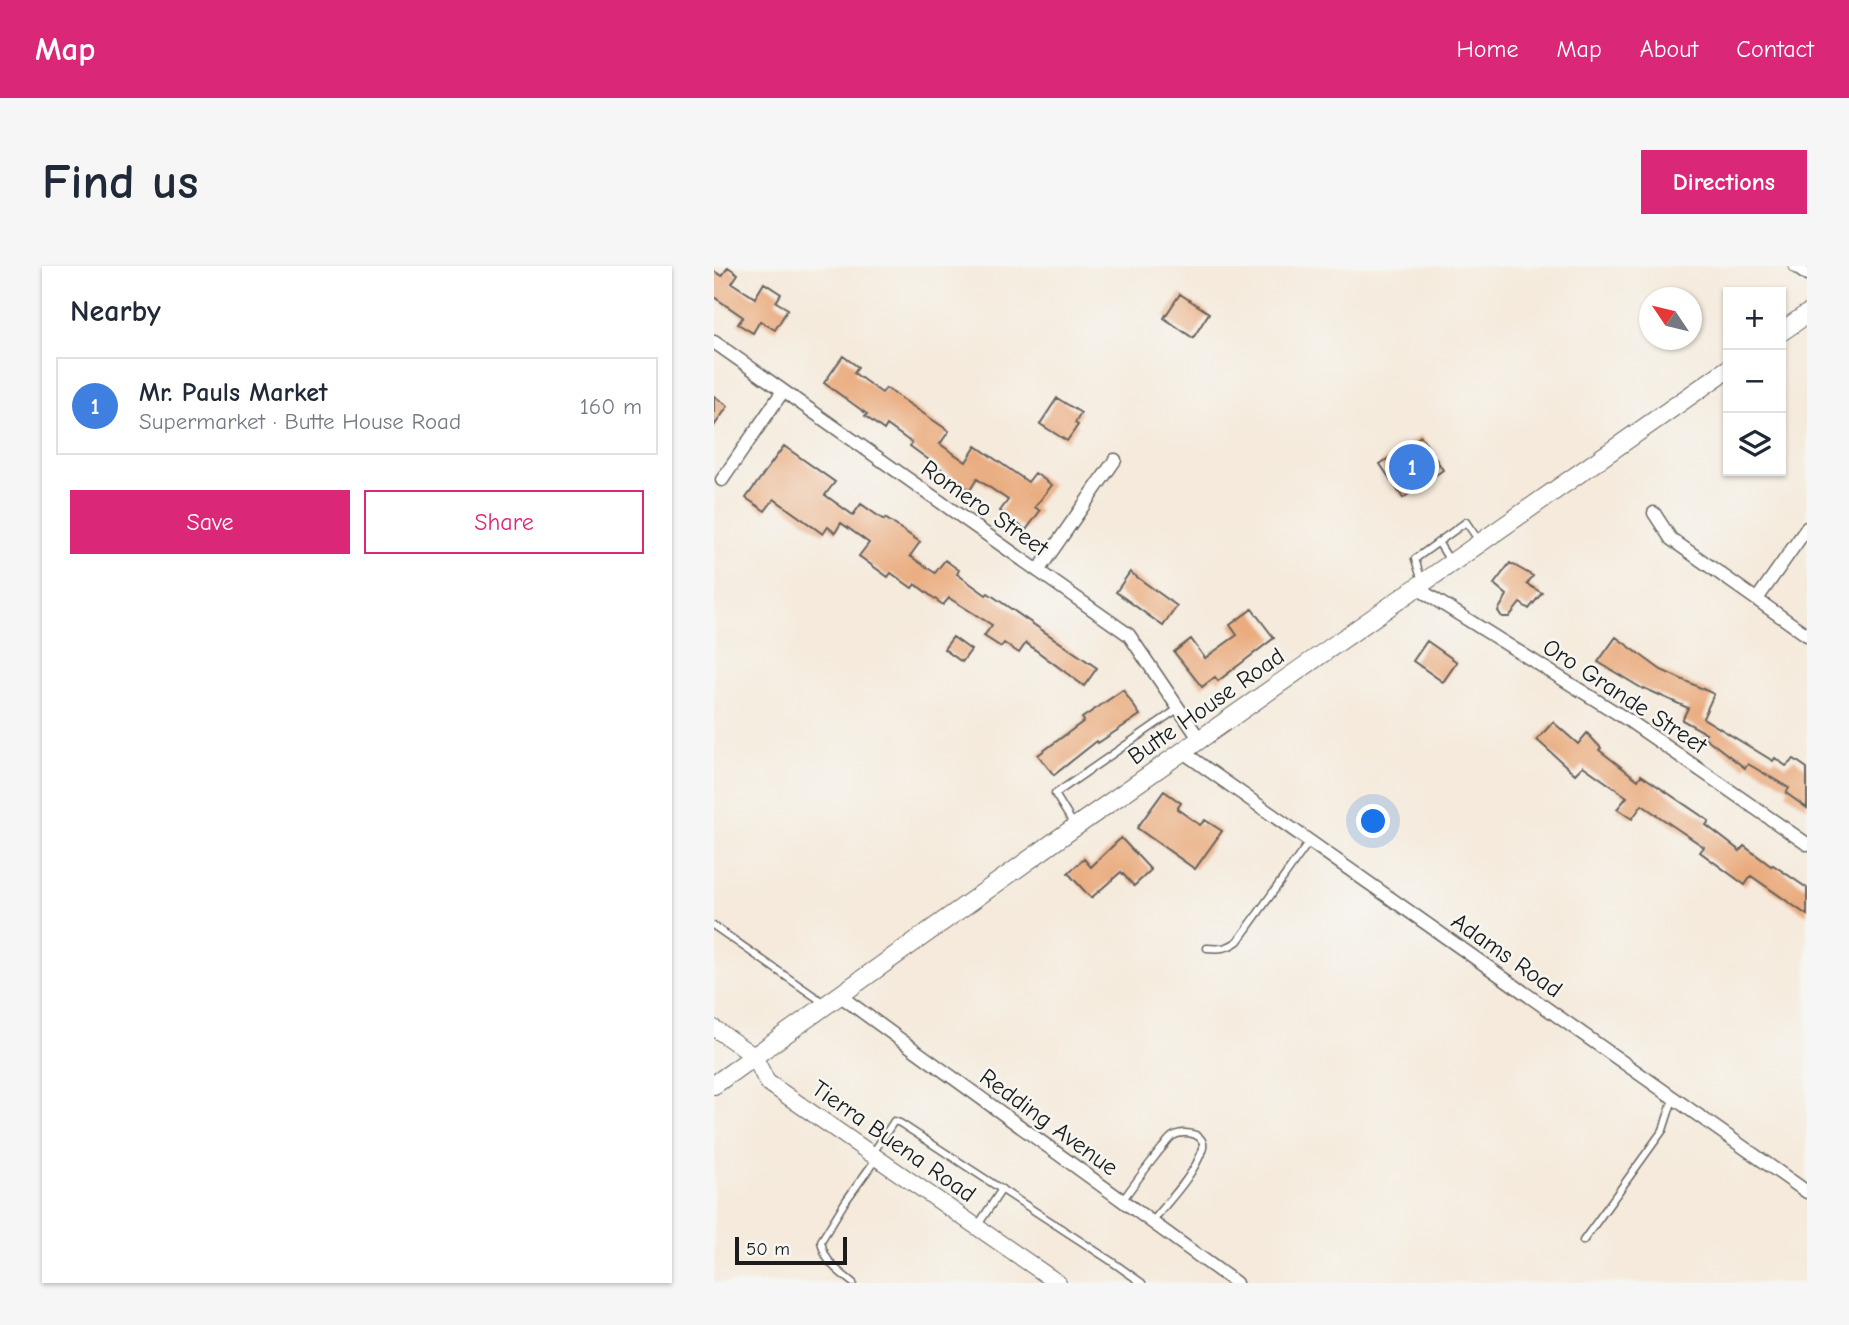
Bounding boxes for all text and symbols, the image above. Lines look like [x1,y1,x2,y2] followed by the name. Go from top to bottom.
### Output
[35,30,96,68] text: Map
[1457,35,1518,63] text: Home
[1556,35,1602,63] text: Map
[1640,35,1698,63] text: About
[1736,35,1814,63] text: Contact
[1641,150,1807,214] button: Directions
[42,154,198,210] text: Find us
[1639,287,1702,350] north arrow
[1723,287,1786,476] map controls
[1723,287,1786,350] button: +
[70,294,161,329] text: Nearby
[1723,350,1786,413] button: −
[139,378,328,408] text: Mr. Pauls Market
[90,393,100,420] text: 1
[580,393,642,420] text: 160 m
[139,408,461,435] text: Supermarket · Butte House Road
[1723,413,1786,476] button: layers
[1389,441,1435,493] pin: 1
[916,454,1055,563] street label: Romero Street
[70,490,350,554] button: Save
[364,490,644,554] button: Share
[1538,633,1713,760] street label: Oro Grande Street
[1122,642,1290,770] street label: Butte House Road
[1356,804,1390,838] your location
[1446,907,1568,1003] street label: Adams Road
[974,1062,1124,1182] street label: Redding Avenue
[807,1074,981,1208] street label: Tierra Buena Road
[735,1234,847,1266] scale bar
[746,1238,790,1260] text: 50 m

